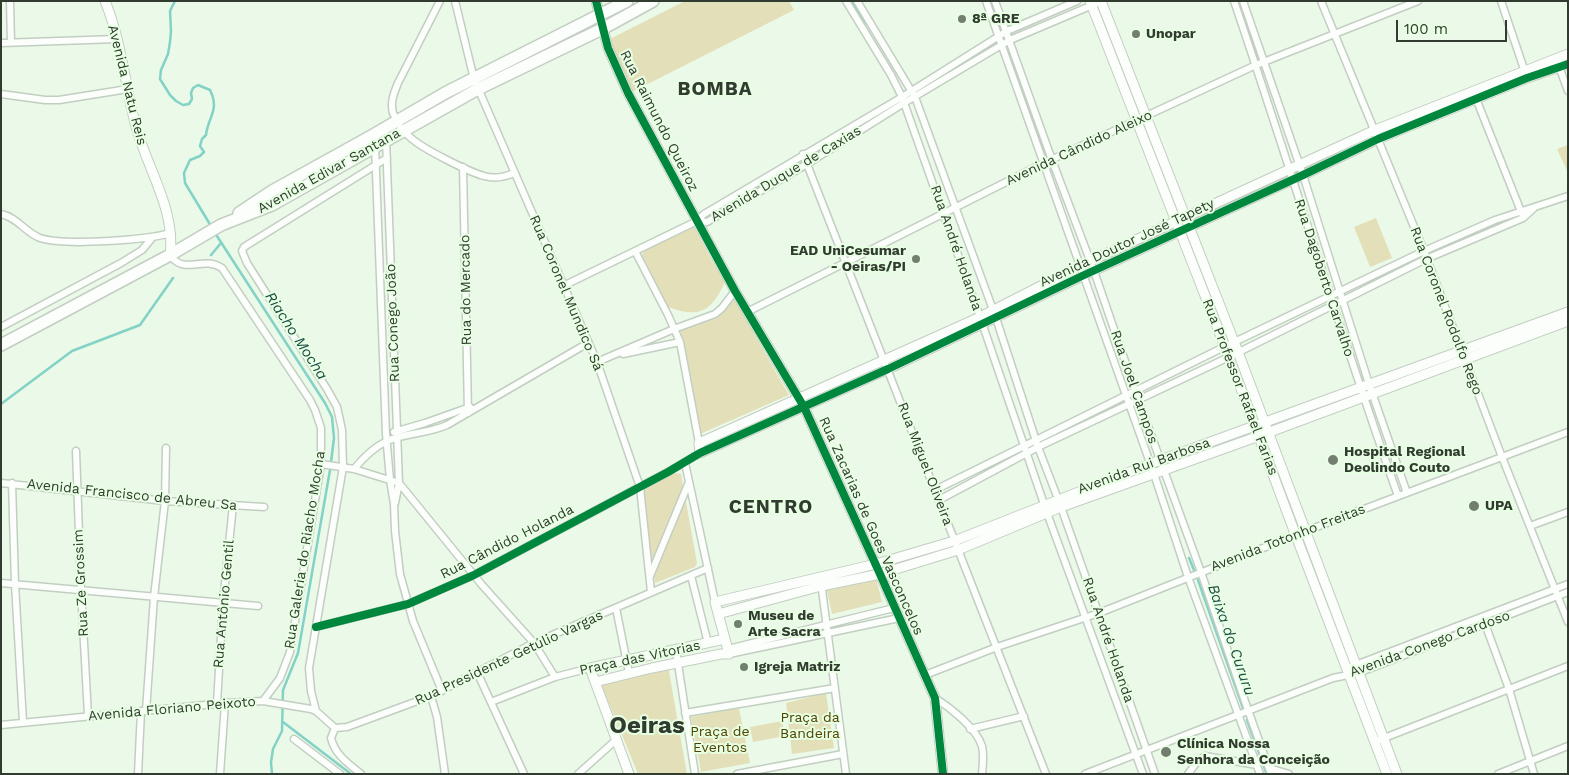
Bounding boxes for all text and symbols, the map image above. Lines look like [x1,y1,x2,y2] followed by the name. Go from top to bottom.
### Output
[1399,10,1510,42] scale bar
[972,11,1020,27] place label: 8ª GRE
[956,13,968,25] marker: 8ª GRE
[1404,20,1448,38] text: 100 m
[104,23,150,147] street label: Avenida Natu Reis
[1146,26,1196,42] place label: Unopar
[1130,28,1142,40] marker: Unopar
[616,48,702,194] street label: Rua Raimundo Queiroz
[677,78,753,100] district label: BOMBA
[1003,107,1155,189] street label: Avenida Cândido Aleixo
[708,122,864,226] street label: Avenida Duque de Caxias
[255,125,403,217] street label: Avenida Edivar Santana
[927,183,985,313] street label: Rua André Holanda
[1037,195,1217,291] street label: Avenida Doutor José Tapety
[1290,197,1358,359] street label: Rua Dagoberto Carvalho
[526,213,606,373] street label: Rua Coronel Mundico Sá
[1406,225,1486,397] street label: Rua Coronel Rodolfo Rego
[457,234,475,346] street label: Rua do Mercado
[790,243,906,276] place label: EAD UniCesumar - Oeiras/PI
[910,253,922,265] marker: EAD UniCesumar - Oeiras/PI
[383,264,403,382] street label: Rua Conego João
[261,289,331,383] water label: Riacho Mocha
[1199,296,1281,478] street label: Rua Professor Rafael Farias
[1107,328,1161,446] street label: Rua Joel Campos
[894,400,956,528] street label: Rua Miguel Oliveira
[815,414,927,638] street label: Rua Zacarias de Goes Vasconcelos
[1076,434,1212,498] street label: Avenida Rui Barbosa
[1344,444,1465,477] place label: Hospital Regional Deolindo Couto
[281,450,329,650] street label: Rua Galeria do Riacho Mocha
[1326,453,1340,467] marker: Hospital Regional Deolindo Couto
[26,476,238,514] street label: Avenida Francisco de Abreu Sa
[728,496,814,518] district label: CENTRO
[1485,498,1513,514] place label: UPA
[1467,499,1481,513] marker: UPA
[438,501,576,583] street label: Rua Cândido Holanda
[1208,501,1368,575] street label: Avenida Totonho Freitas
[70,529,92,637] street label: Rua Ze Grossim
[210,539,238,669] street label: Rua Antônio Gentil
[1079,575,1137,705] street label: Rua André Holanda
[1204,582,1258,698] water label: Baixa do Cururu
[412,607,606,709] street label: Rua Presidente Getúlio Vargas
[1348,607,1512,681] street label: Avenida Conego Cardoso
[748,608,821,640] place label: Museu de Arte Sacra
[732,618,744,630] marker: Museu de Arte Sacra
[578,637,702,679] street label: Praça das Vitorias
[754,659,840,675] place label: Igreja Matriz
[738,661,750,673] marker: Igreja Matriz
[87,693,257,725] street label: Avenida Floriano Peixoto
[780,710,840,742] park label: Praça da Bandeira
[609,712,685,740] district label: Oeiras
[690,724,750,756] park label: Praça de Eventos
[1177,736,1330,769] place label: Clínica Nossa Senhora da Conceição
[1159,745,1173,759] marker: Clínica Nossa Senhora da Conceição

